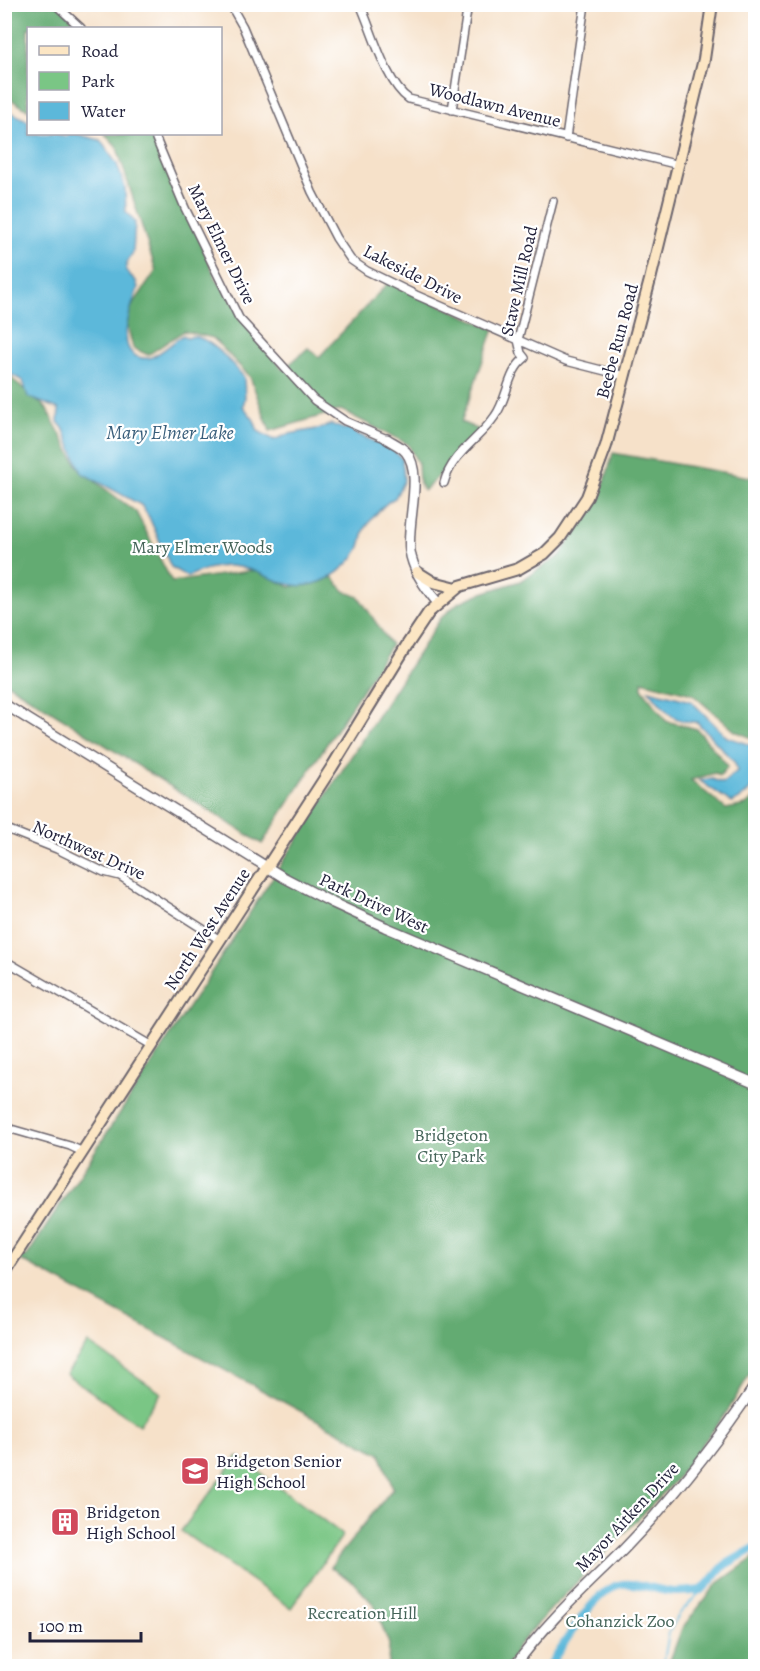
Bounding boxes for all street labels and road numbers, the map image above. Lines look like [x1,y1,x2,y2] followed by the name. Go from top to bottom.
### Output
[426,77,563,133] street label: Woodlawn Avenue
[182,180,262,308] street label: Mary Elmer Drive
[495,223,543,339] street label: Stave Mill Road
[359,239,467,309] street label: Lakeside Drive
[590,280,644,401] street label: Beebe Run Road
[29,814,149,886] street label: Northwest Drive
[158,863,256,995] street label: North West Avenue
[315,867,433,939] street label: Park Drive West
[570,1457,684,1577] street label: Mayor Aitken Drive

